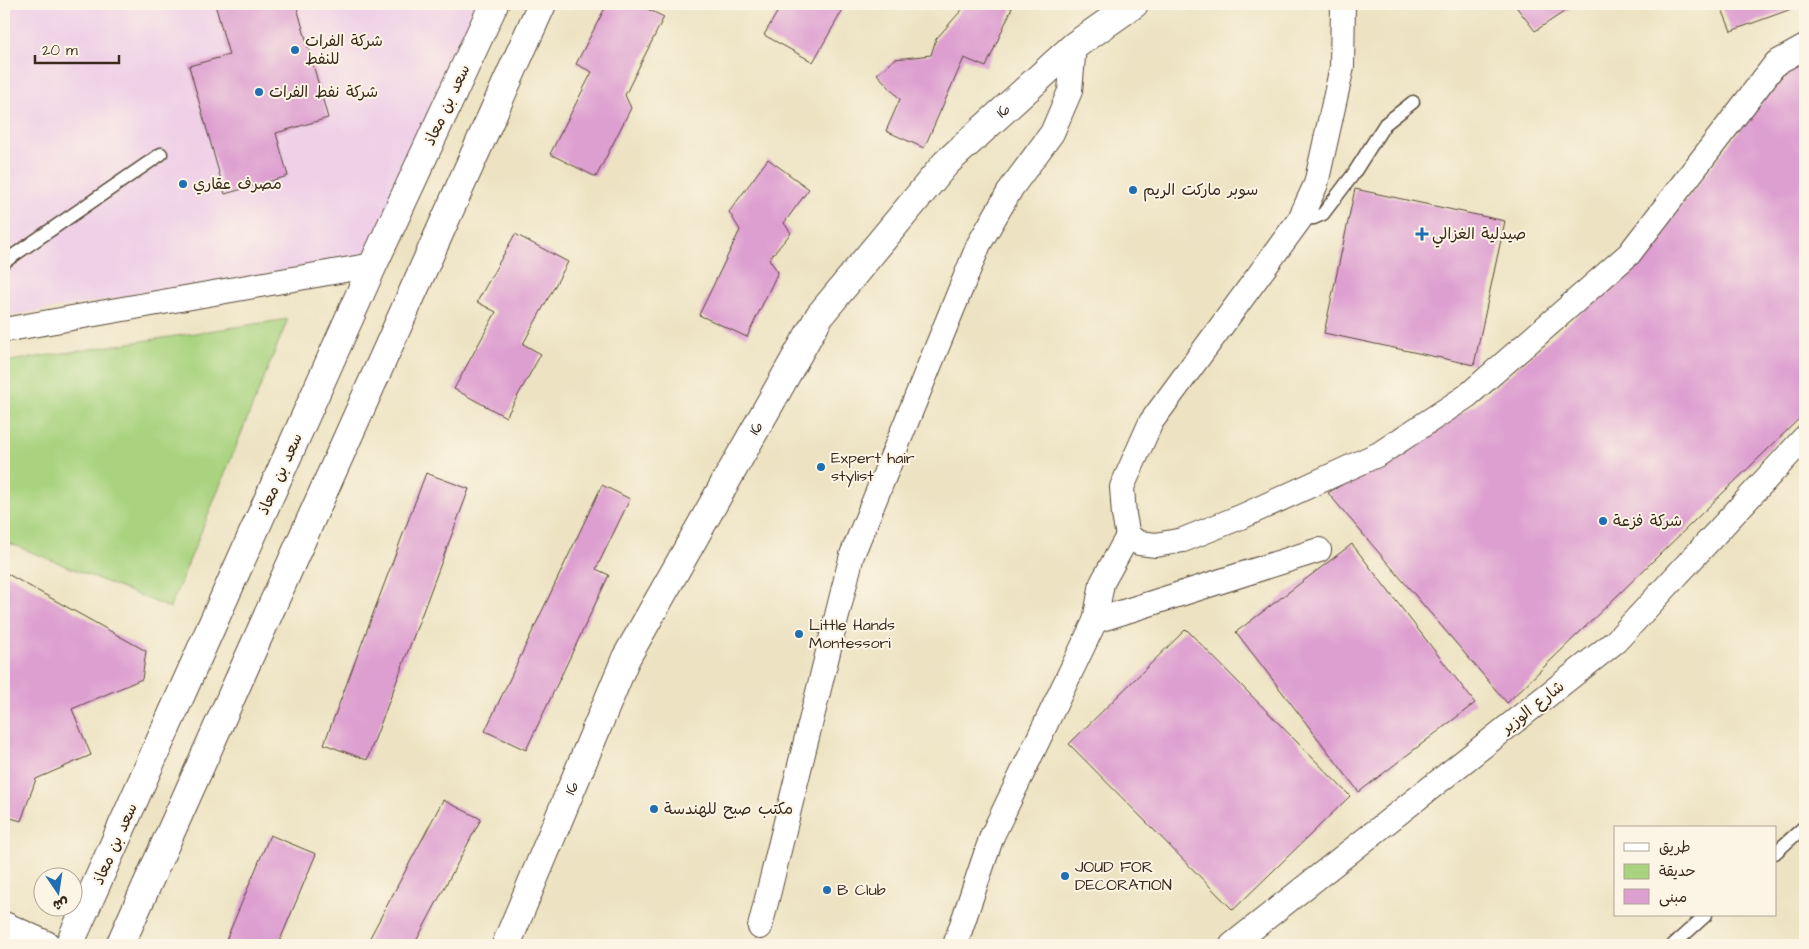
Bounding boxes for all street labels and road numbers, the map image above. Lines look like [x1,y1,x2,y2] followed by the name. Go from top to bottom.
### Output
[419,61,475,149] street label: سعد بن معاذ
[991,99,1015,123] street label: 16
[743,418,768,439] street label: 16
[252,430,308,518] street label: سعد بن معاذ
[1495,675,1569,740] street label: شارع الوزير
[559,778,584,798] street label: 16
[87,800,143,888] street label: سعد بن معاذ

